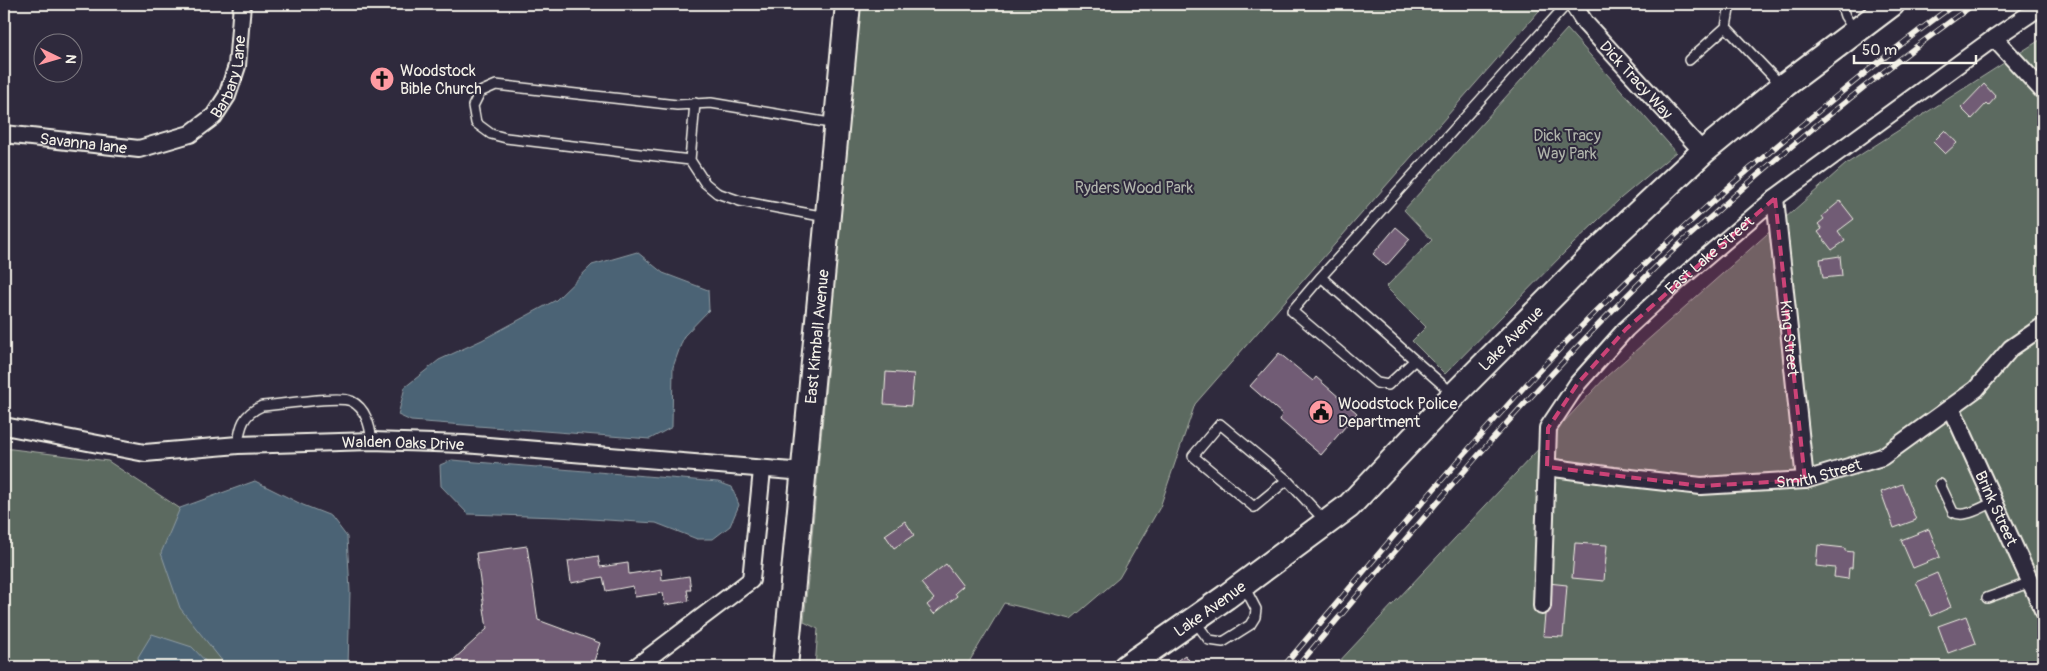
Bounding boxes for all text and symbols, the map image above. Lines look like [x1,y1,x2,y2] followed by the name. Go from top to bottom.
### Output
[32,32,82,82] north arrow
[1854,32,1977,64] scale bar
[206,34,250,122] street label: Barbary Lane
[1595,37,1677,124] street label: Dick Tracy Way
[1862,41,1897,60] text: 50 m
[62,54,79,65] text: N
[400,61,482,99] place label: Woodstock Bible Church
[369,66,395,92] church icon: Woodstock Bible Church
[1533,126,1601,164] park label: Dick Tracy Way Park
[39,129,128,159] street label: Savanna lane
[1075,178,1194,198] park label: Ryders Wood Park
[1661,211,1759,299] street label: East Lake Street
[801,268,834,405] street label: East Kimball Avenue
[1775,299,1803,378] street label: King Street
[1475,302,1548,376] street label: Lake Avenue
[1338,394,1457,432] place label: Woodstock Police Department
[1308,399,1334,425] public building icon: Woodstock Police Department
[342,432,464,455] street label: Walden Oaks Drive
[1776,455,1865,493] street label: Smith Street
[1970,468,2022,550] street label: Brink Street
[1170,577,1250,642] street label: Lake Avenue

